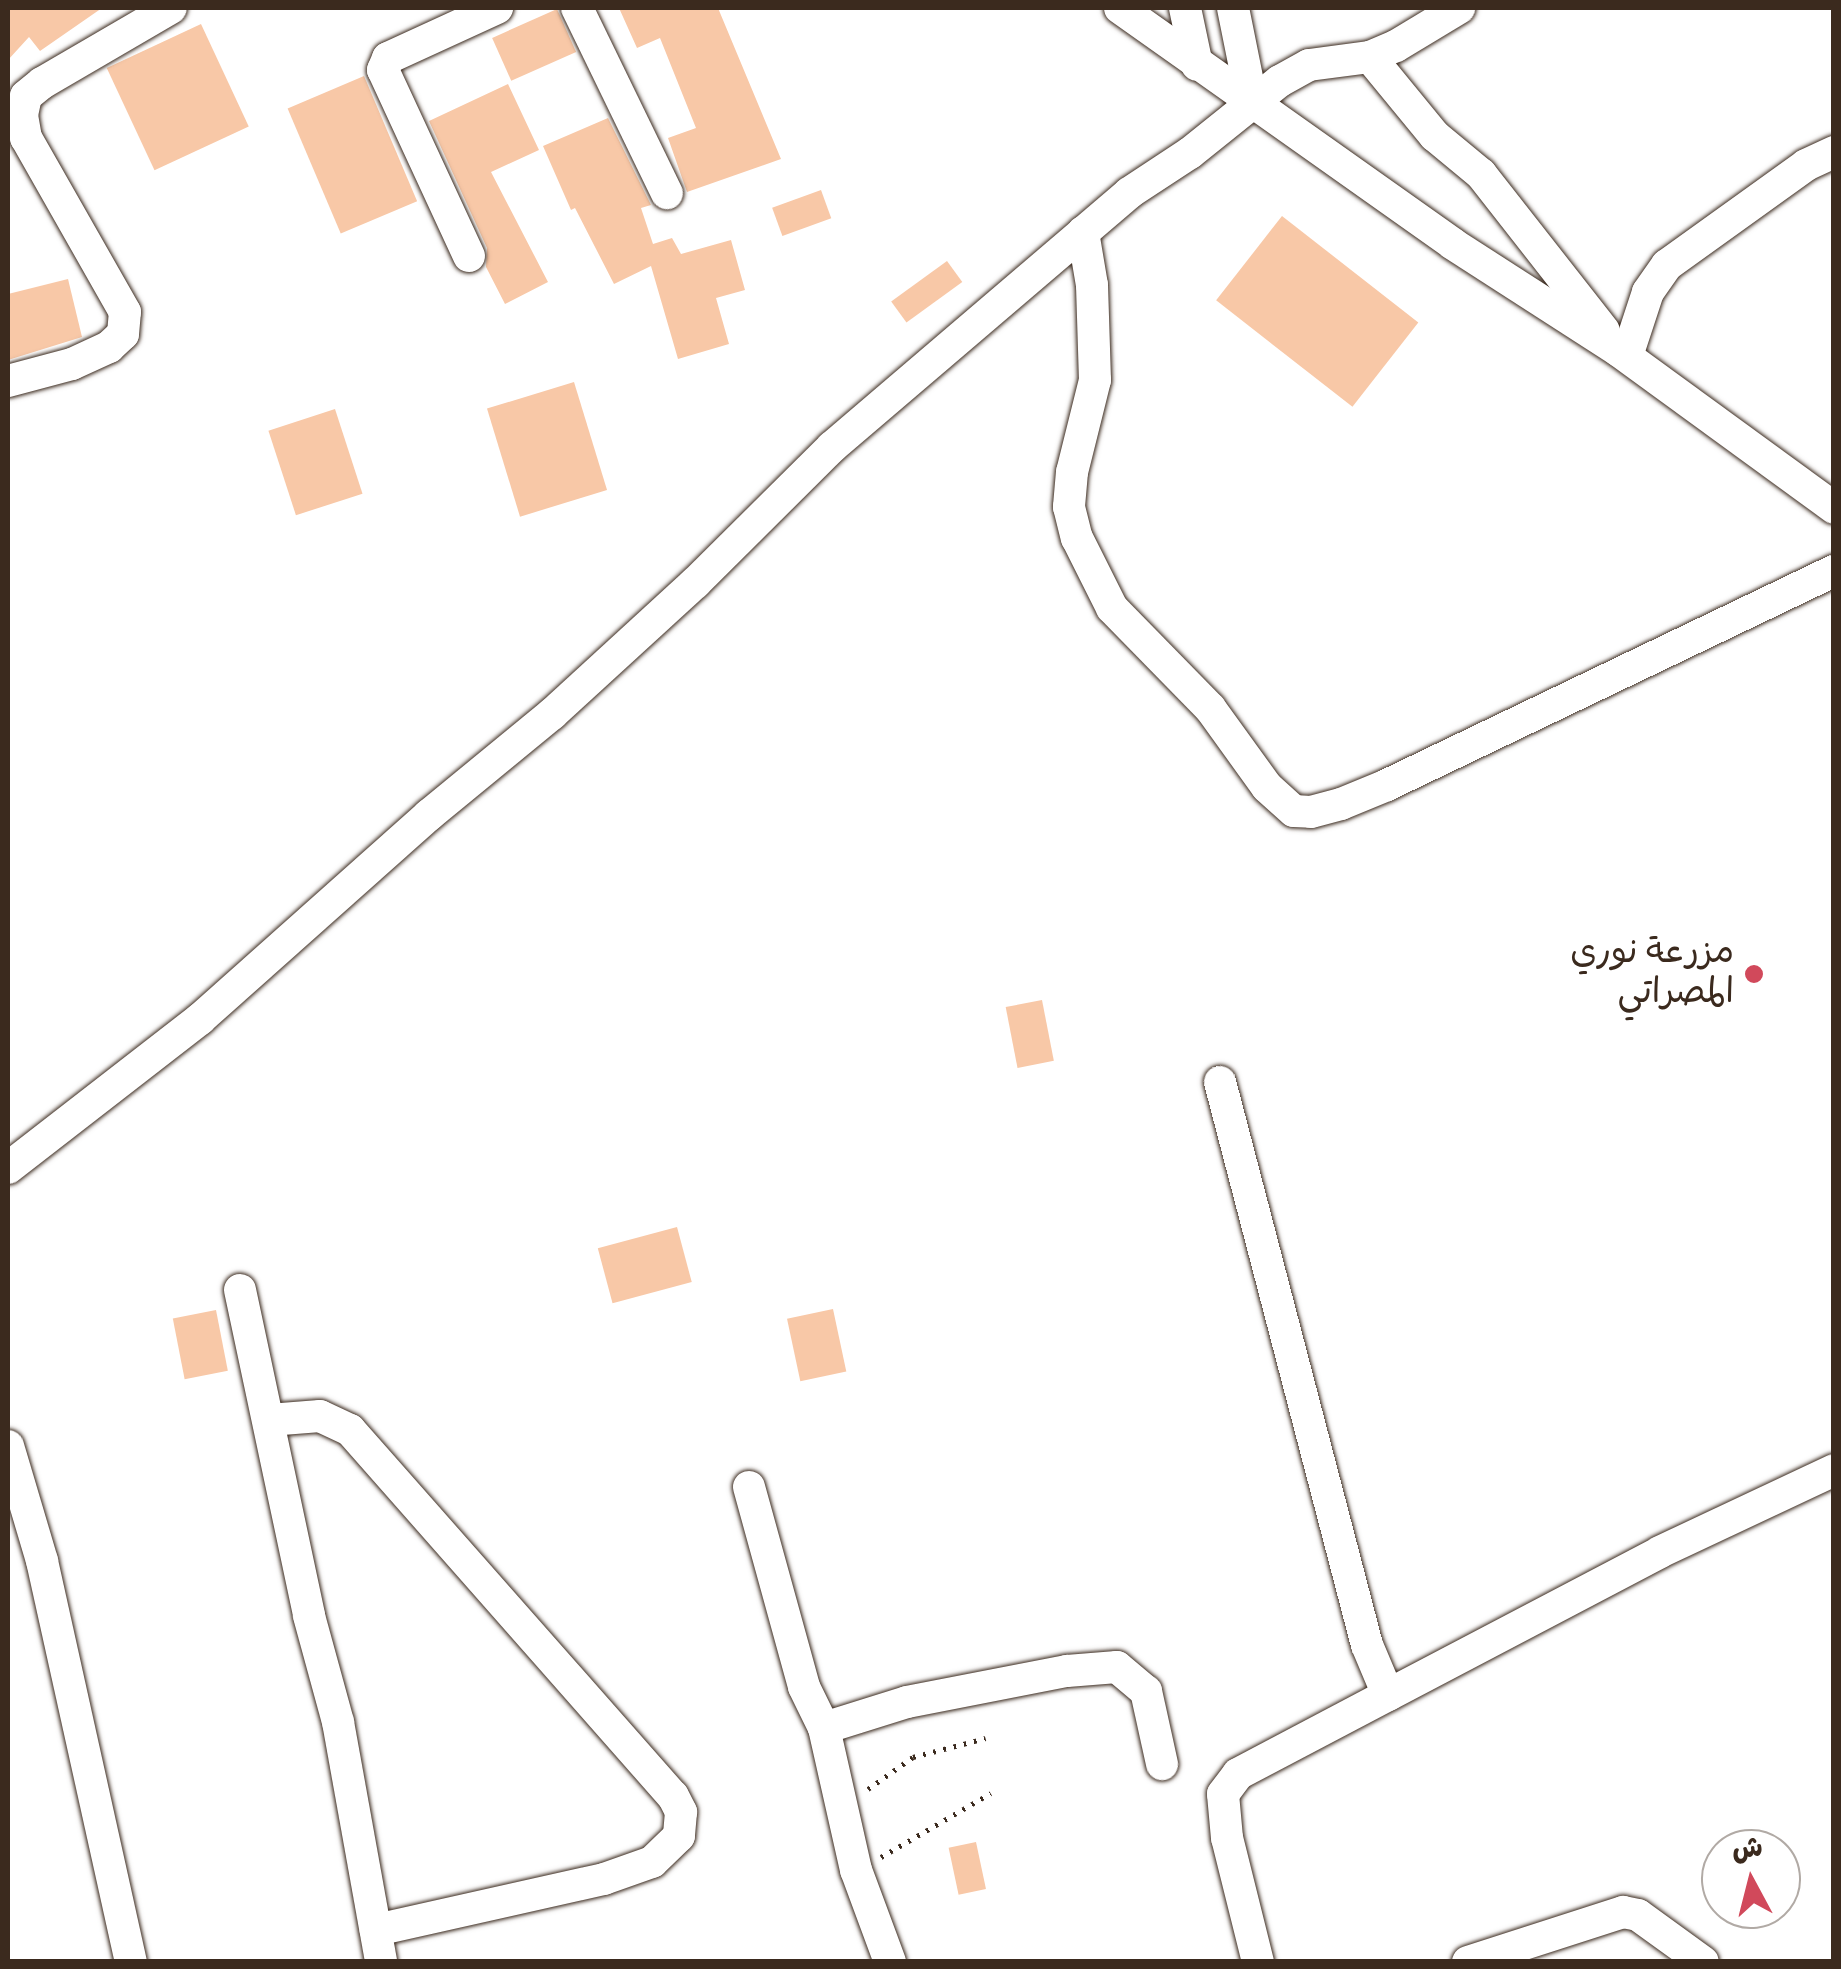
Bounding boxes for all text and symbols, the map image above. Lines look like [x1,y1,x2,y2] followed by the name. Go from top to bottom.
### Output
[1570,933,1734,1015] place label: مزرعة نوري المصراتي
[1743,963,1765,985] marker: مزرعة نوري المصراتي
[1730,1828,1765,1873] text: ش
[1701,1829,1801,1929] north arrow

